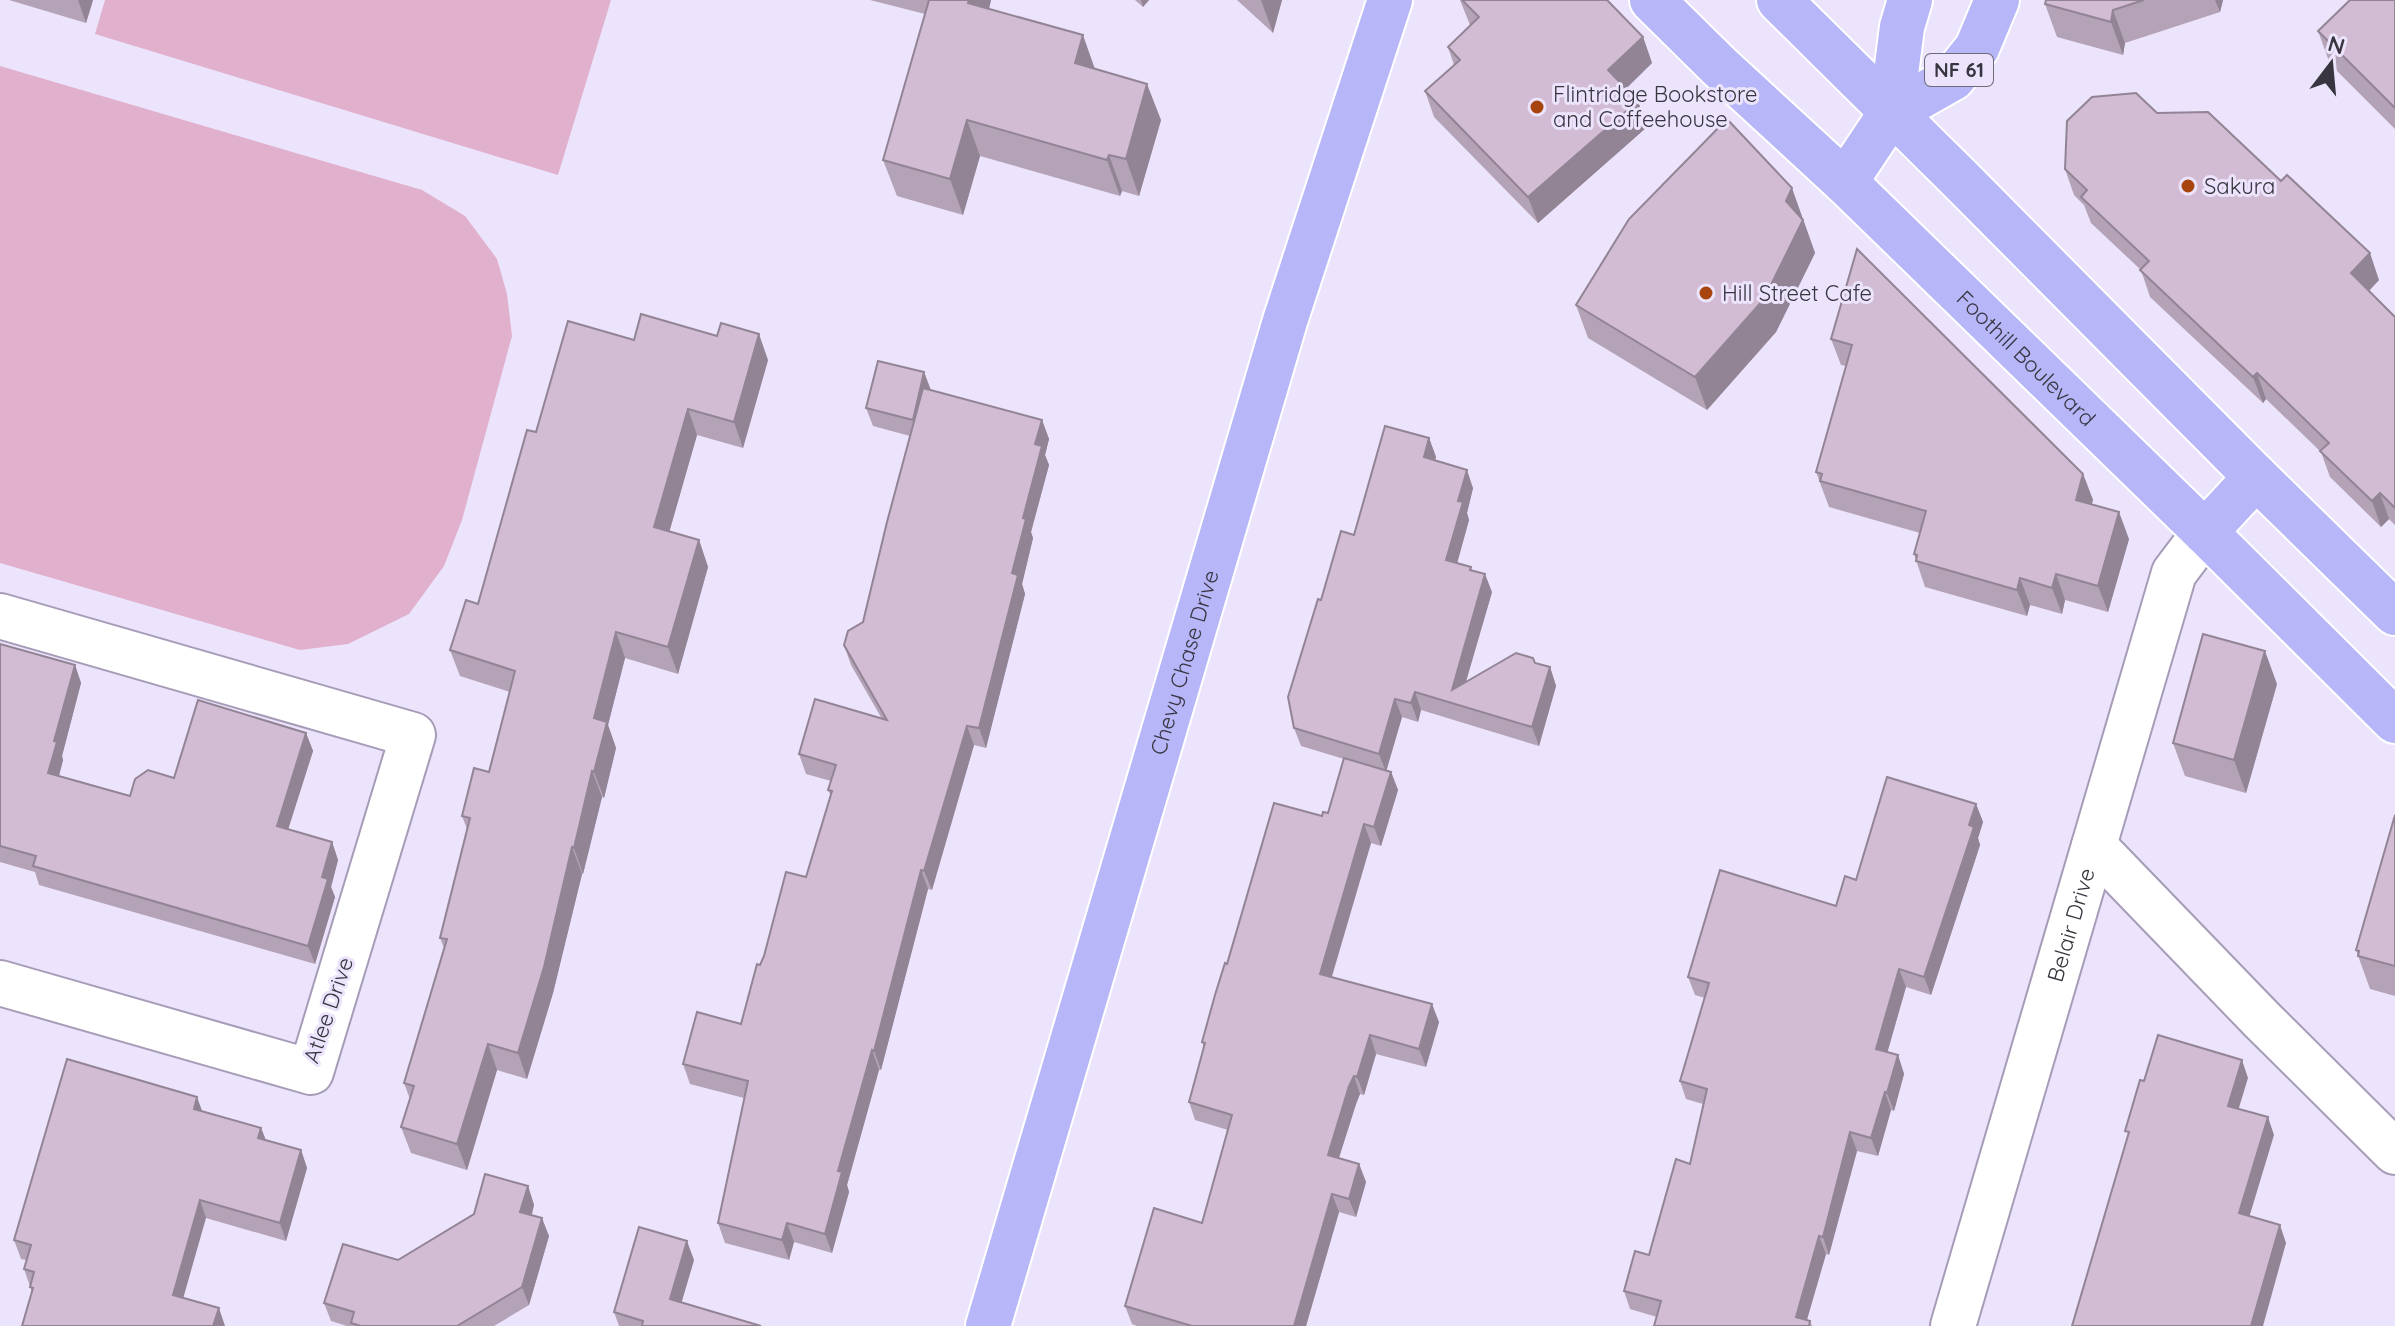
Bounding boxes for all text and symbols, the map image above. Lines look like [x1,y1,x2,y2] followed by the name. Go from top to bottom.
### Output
[2291,24,2371,104] north arrow
[2325,29,2348,60] text: N
[1925,54,1993,86] road number: NF 61
[1553,80,1758,133] place label: Flintridge Bookstore and Coffeehouse
[1528,98,1546,116] marker: Flintridge Bookstore and Coffeehouse
[2204,172,2275,200] place label: Sakura
[2179,177,2197,195] marker: Sakura
[1722,279,1872,307] place label: Hill Street Cafe
[1697,284,1715,302] marker: Hill Street Cafe
[1951,284,2102,432] street label: Foothill Boulevard
[1144,567,1225,758] street label: Chevy Chase Drive
[2041,865,2101,985] street label: Belair Drive
[297,953,359,1067] street label: Atlee Drive

